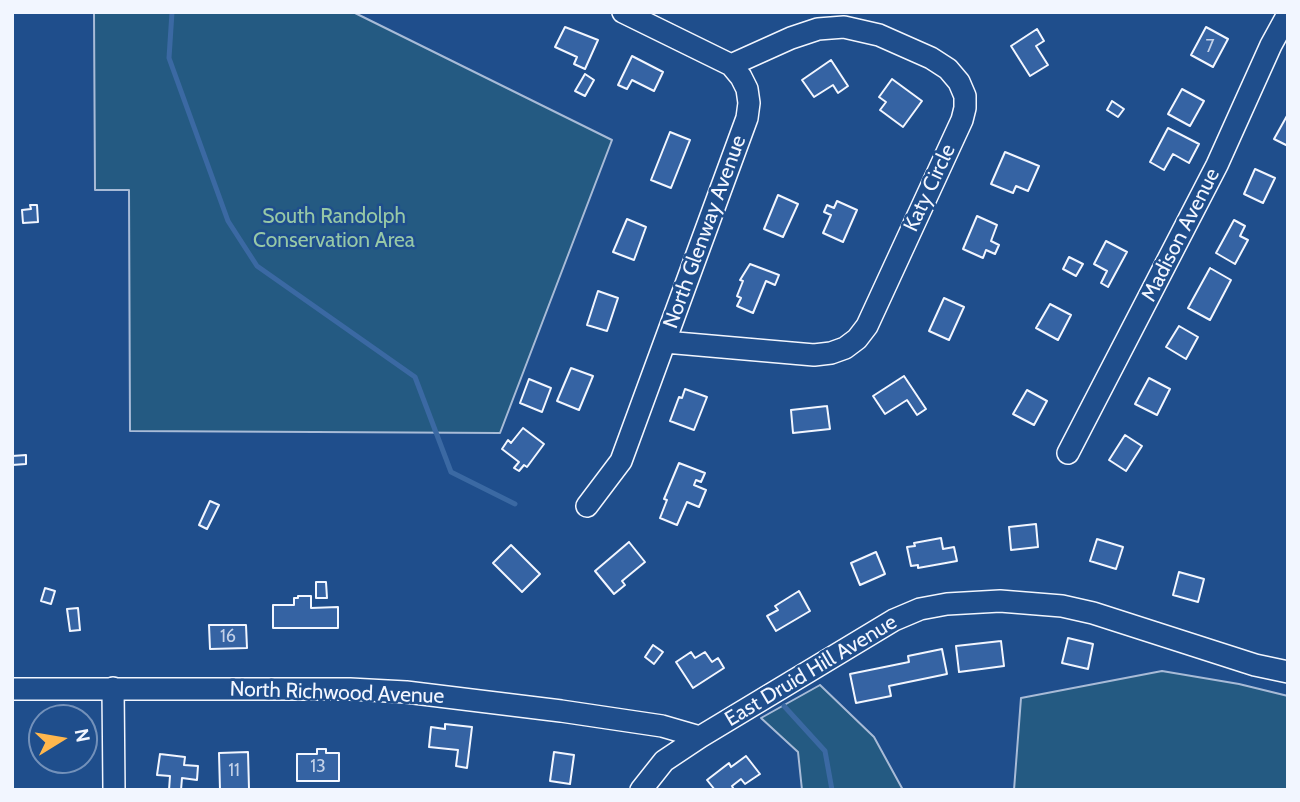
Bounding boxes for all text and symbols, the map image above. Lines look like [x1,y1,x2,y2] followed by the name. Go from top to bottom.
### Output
[1205,36,1215,58] house number: 7
[658,132,752,332] street label: North Glenway Avenue
[899,140,961,236] street label: Katy Circle
[1137,164,1225,306] street label: Madison Avenue
[253,204,415,254] park label: South Randolph Conservation Area
[720,610,902,732] street label: East Druid Hill Avenue
[220,626,236,648] house number: 16
[229,677,445,709] street label: North Richwood Avenue
[28,704,98,774] north arrow
[70,726,95,744] text: N
[310,756,326,778] house number: 13
[228,760,240,782] house number: 11

